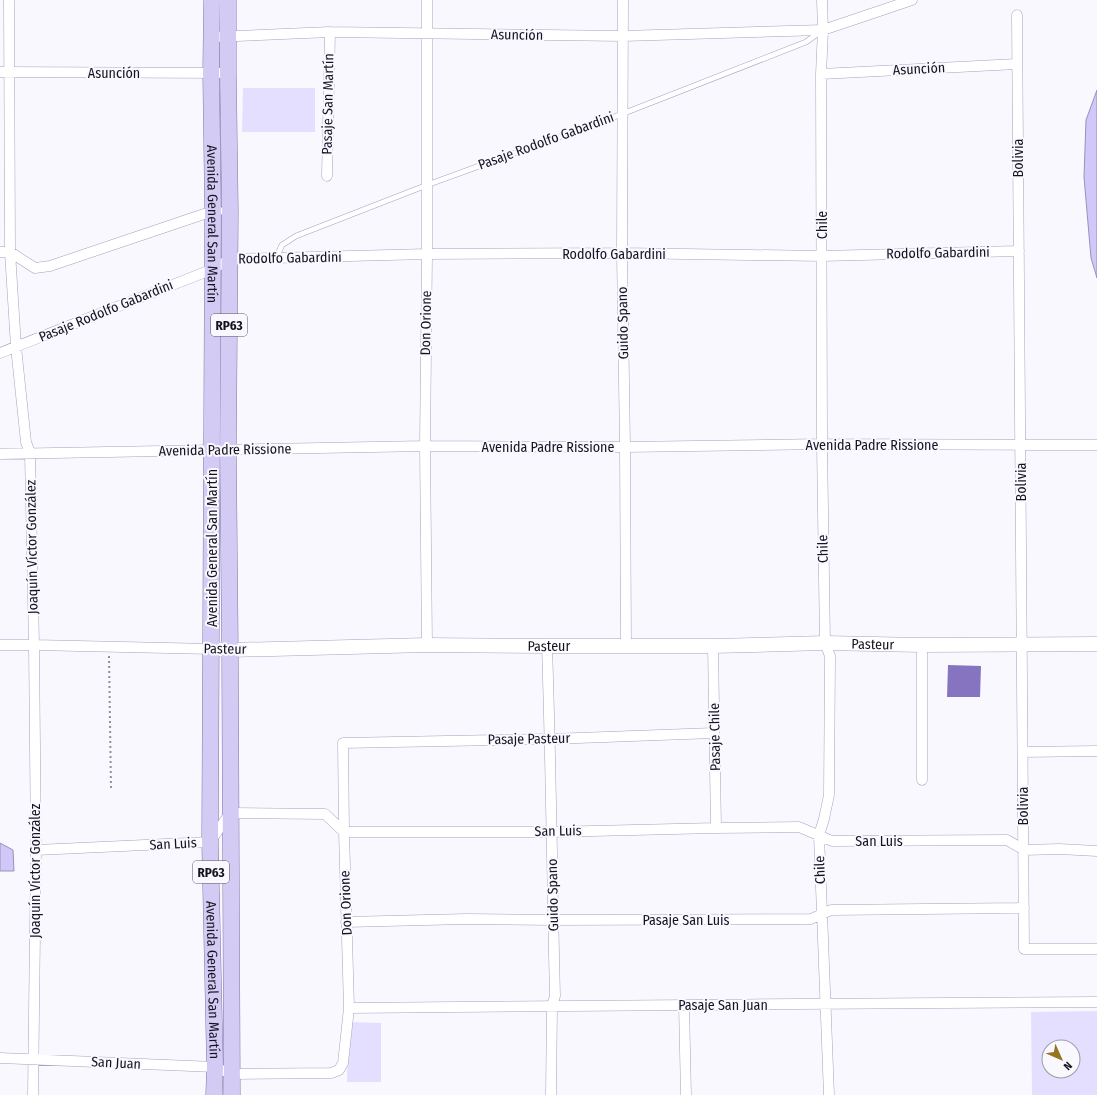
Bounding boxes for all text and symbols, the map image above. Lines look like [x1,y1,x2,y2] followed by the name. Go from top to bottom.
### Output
[491,26,543,44] street label: Asunción
[319,53,337,155] street label: Pasaje San Martín
[892,59,946,79] street label: Asunción
[88,65,140,82] street label: Asunción
[476,108,616,174] street label: Pasaje Rodolfo Gabardini
[1010,138,1027,177] street label: Bolivia
[204,145,222,303] street label: Avenida General San Martín
[814,211,831,239] street label: Chile
[886,244,990,262] street label: Rodolfo Gabardini
[562,246,666,263] street label: Rodolfo Gabardini
[238,249,342,267] street label: Rodolfo Gabardini
[36,276,176,346] street label: Pasaje Rodolfo Gabardini
[614,286,632,360] street label: Guido Spano
[417,290,435,356] street label: Don Orione
[211,314,247,336] road number: RP63
[806,437,938,454] street label: Avenida Padre Rissione
[482,439,614,456] street label: Avenida Padre Rissione
[158,440,292,460] street label: Avenida Padre Rissione
[1013,462,1030,501] street label: Bolivia
[204,469,221,627] street label: Avenida General San Martín
[22,479,42,614] street label: Joaquín Víctor González
[814,535,832,563] street label: Chile
[851,635,895,653] street label: Pasteur
[527,637,570,655] street label: Pasteur
[203,640,247,658] street label: Pasteur
[706,703,724,771] street label: Pasaje Chile
[488,730,571,748] street label: Pasaje Pasteur
[1015,786,1032,825] street label: Bolivia
[27,803,44,938] street label: Joaquín Víctor González
[534,822,582,840] street label: San Luis
[855,833,903,850] street label: San Luis
[149,834,197,854] street label: San Luis
[811,855,829,884] street label: Chile
[544,858,562,932] street label: Guido Spano
[193,861,229,883] road number: RP63
[336,870,356,936] street label: Don Orione
[203,901,223,1059] street label: Avenida General San Martín
[643,912,730,929] street label: Pasaje San Luis
[678,997,768,1014] street label: Pasaje San Juan
[1041,1039,1081,1079] north arrow
[91,1053,141,1073] street label: San Juan
[1061,1059,1075,1073] text: N

